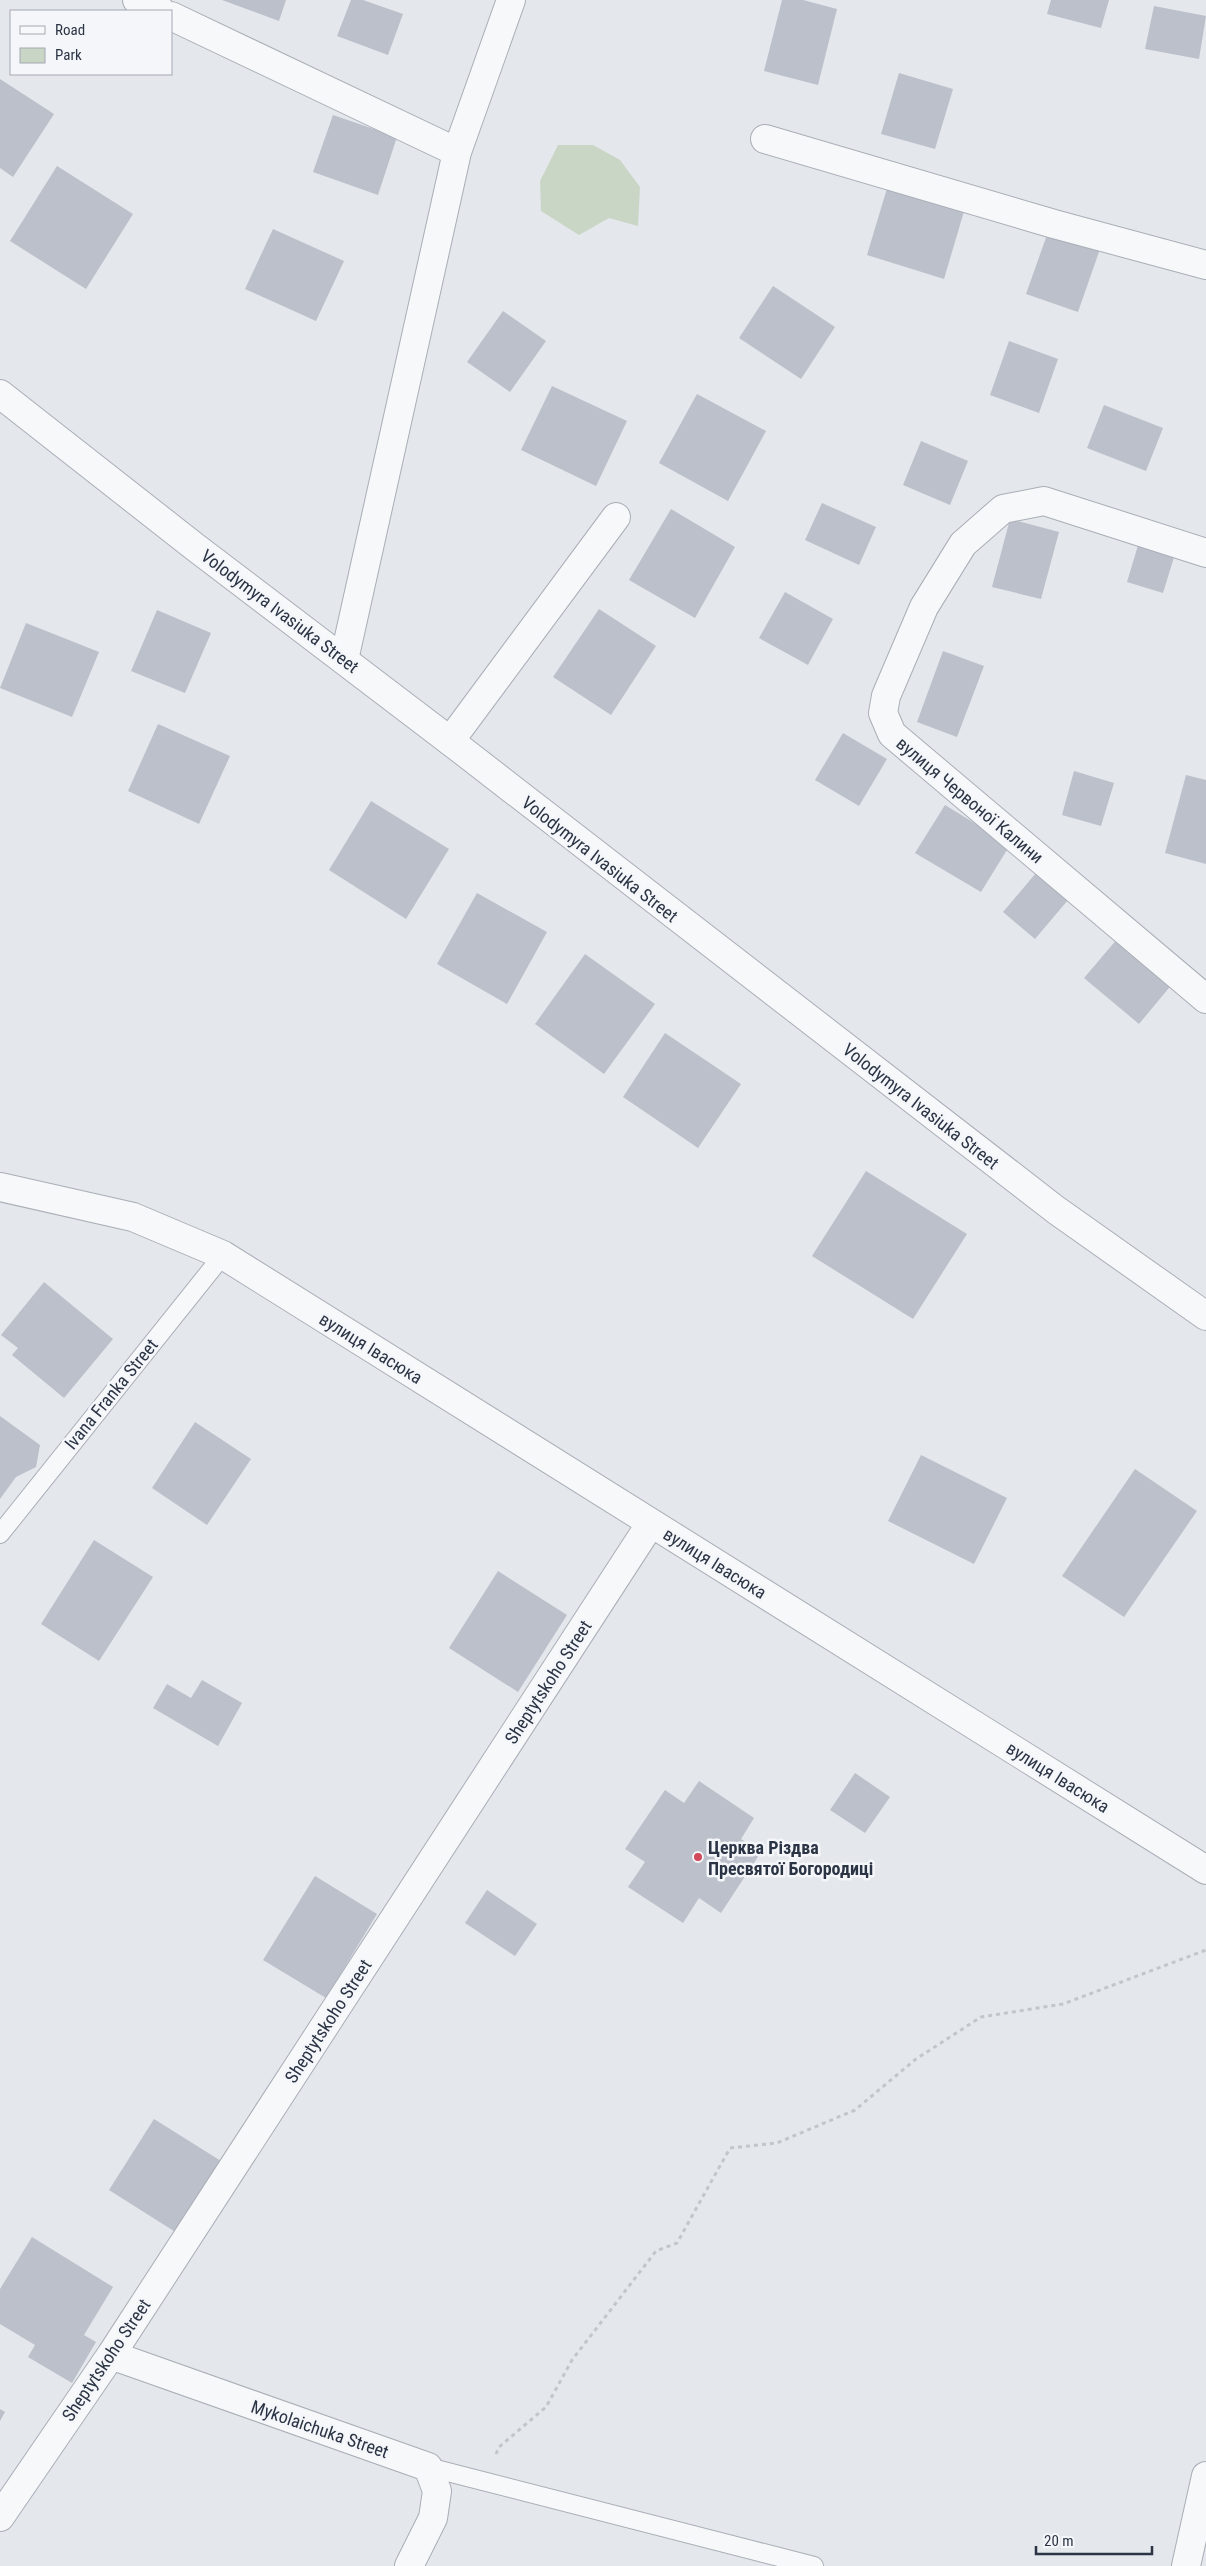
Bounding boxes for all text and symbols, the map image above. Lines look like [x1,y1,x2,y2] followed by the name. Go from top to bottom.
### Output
[10,10,172,75] legend
[55,21,85,39] text: Road
[55,46,82,64] text: Park
[197,545,363,677] street label: Volodymyra Ivasiuka Street
[892,733,1048,867] street label: вулиця Червоної Калини
[518,792,682,926] street label: Volodymyra Ivasiuka Street
[839,1039,1003,1173] street label: Volodymyra Ivasiuka Street
[316,1308,426,1388] street label: вулиця Івасюка
[60,1335,162,1453] street label: Ivana Franka Street
[660,1523,770,1603] street label: вулиця Івасюка
[500,1616,596,1748] street label: Sheptytskoho Street
[1003,1737,1113,1817] street label: вулиця Івасюка
[708,1837,873,1879] place label: Церква Різдва Пресвятої Богородиці
[692,1851,704,1863] marker: Церква Різдва Пресвятої Богородиці
[280,1955,376,2087] street label: Sheptytskoho Street
[57,2295,155,2425] street label: Sheptytskoho Street
[249,2396,391,2462] street label: Mykolaichuka Street
[1036,2524,1152,2556] scale bar
[1044,2532,1074,2550] text: 20 m

